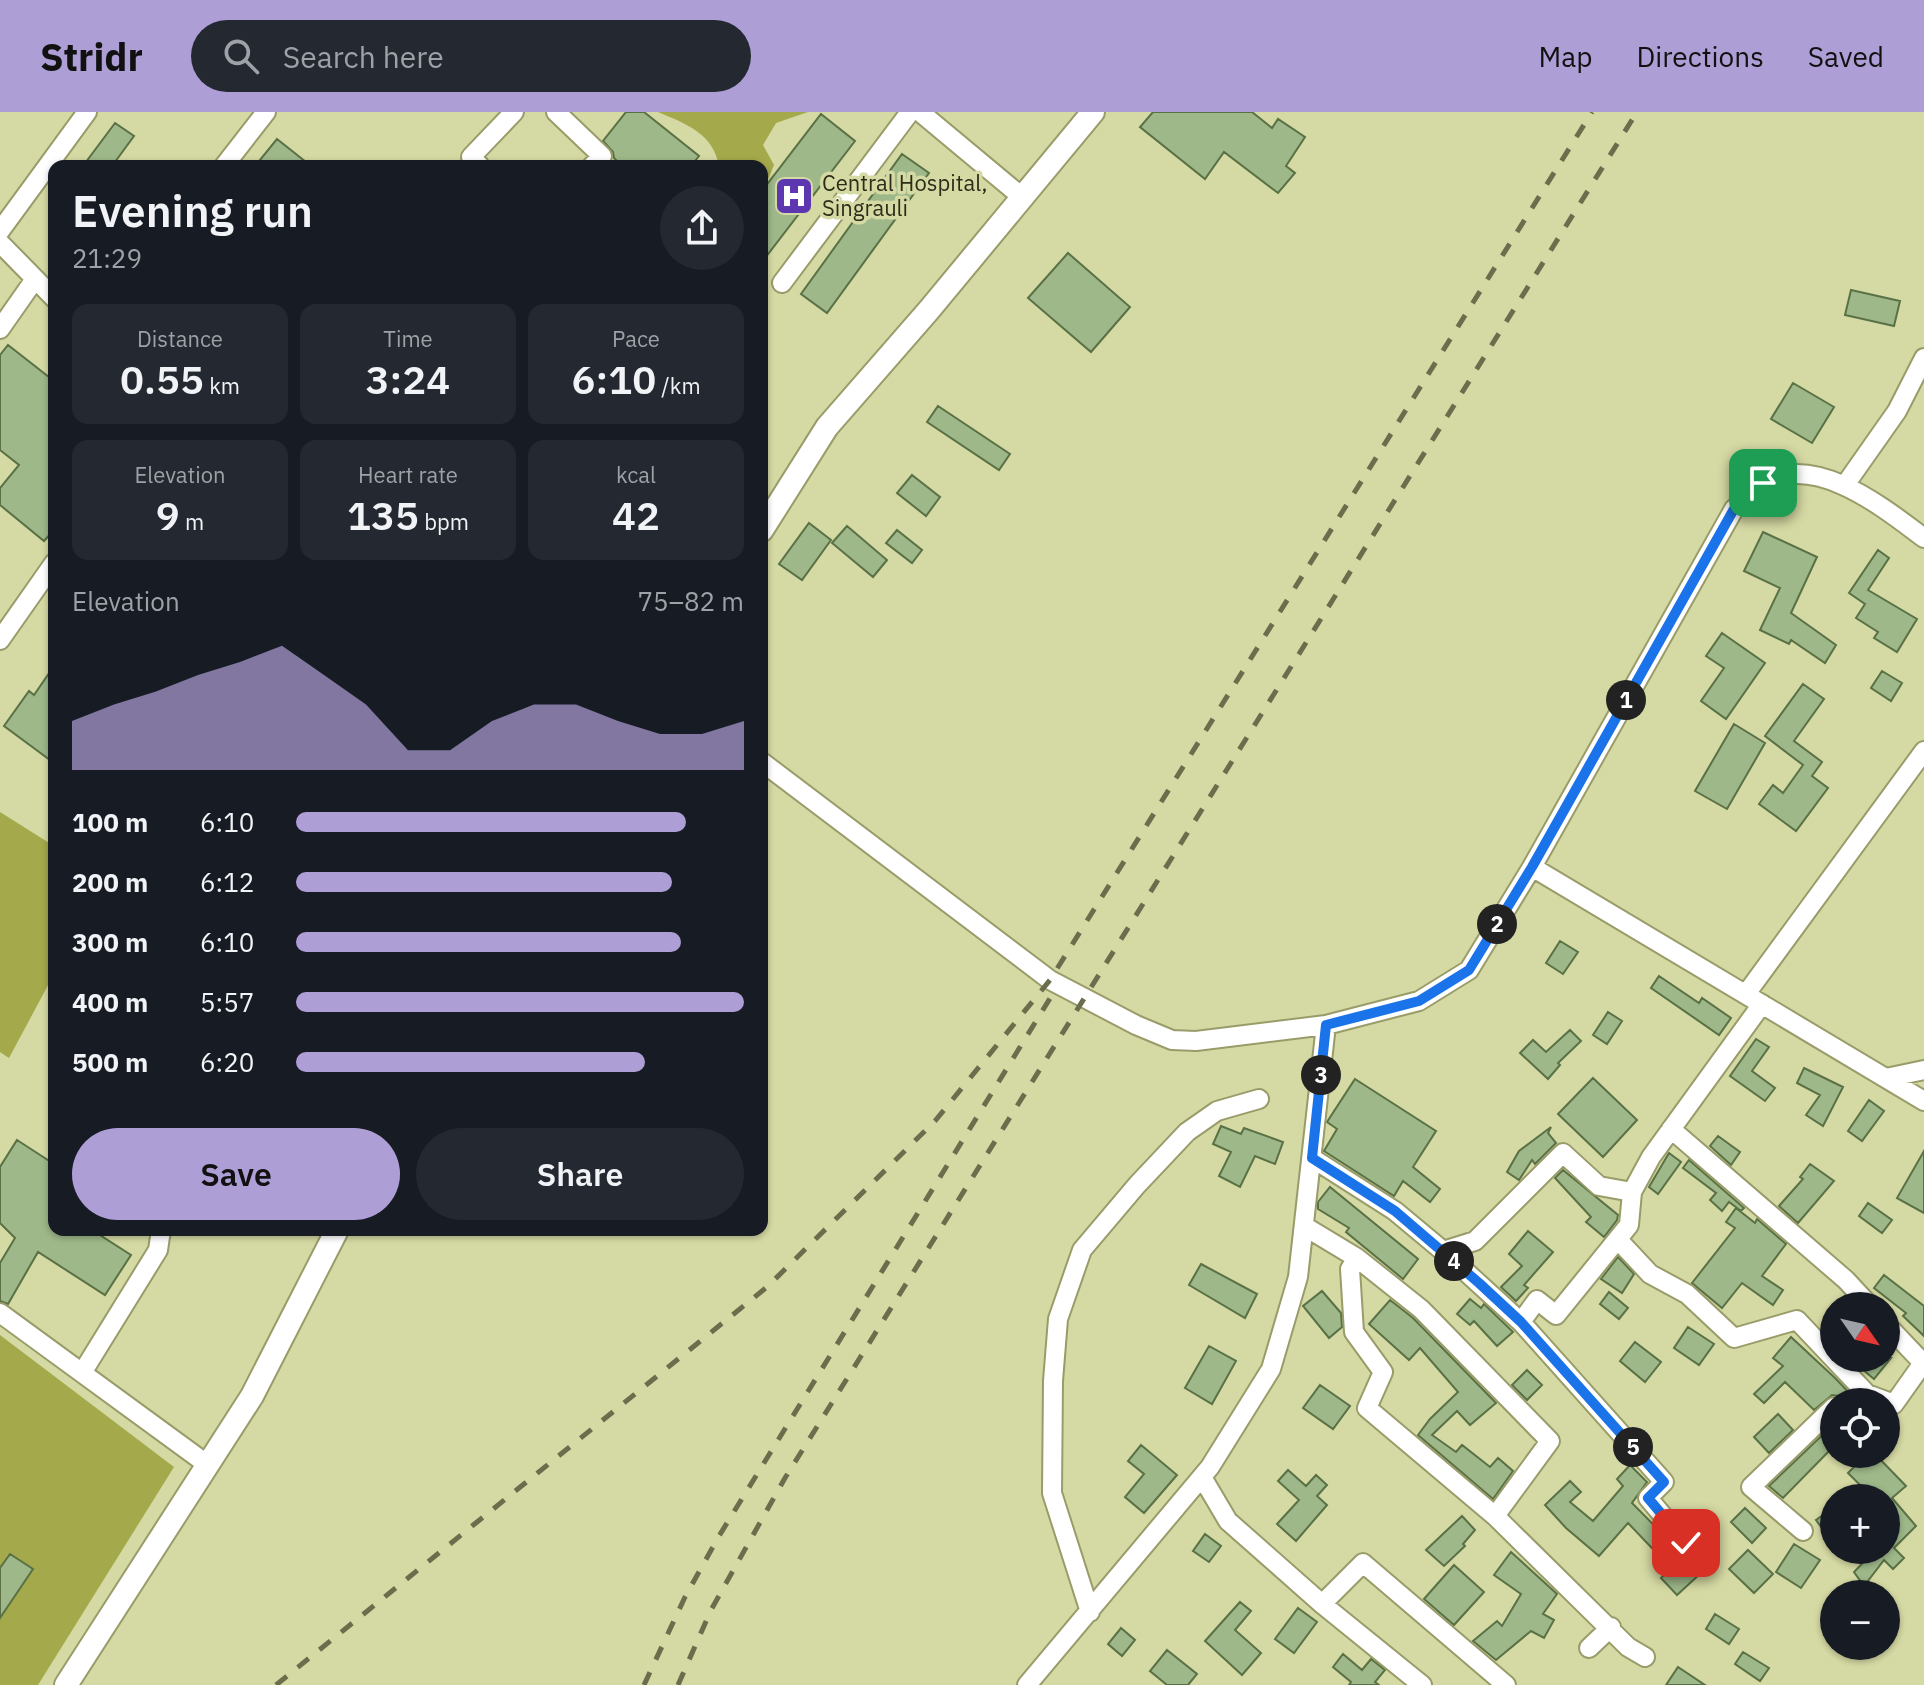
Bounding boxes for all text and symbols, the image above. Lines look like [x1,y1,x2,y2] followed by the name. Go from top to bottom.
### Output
[191,20,751,92] search box
[40,32,143,81] text: Stridr
[219,34,263,78] icon: search
[283,37,444,76] text: Search here
[1538,38,1592,75] text: Map
[1636,38,1764,75] text: Directions
[1808,38,1884,75] text: Saved
[822,168,987,222] place label: Central Hospital, Singrauli
[773,175,815,217] hospital icon: Central Hospital, Singrauli
[72,182,313,239] text: Evening run
[660,186,744,270] button: share
[72,241,142,275] text: 21:29
[137,324,223,353] text: Distance
[383,324,433,353] text: Time
[612,324,660,353] text: Pace
[120,353,204,405] text: 0.55
[366,353,450,405] text: 3:24
[571,353,656,405] text: 6:10
[204,371,240,400] text: km
[656,371,701,400] text: /km
[1729,449,1797,517] pin
[134,460,226,489] text: Elevation
[358,460,458,489] text: Heart rate
[616,460,656,489] text: kcal
[1741,461,1785,505] icon: arrive
[156,489,180,541] text: 9
[347,489,419,541] text: 135
[612,489,660,541] text: 42
[180,507,204,536] text: m
[419,507,469,536] text: bpm
[72,584,180,618] text: Elevation
[637,584,744,618] text: 75–82 m
[1606,680,1646,720] pin: 1
[1619,685,1633,714] text: 1
[72,805,148,839] text: 100 m
[200,805,254,839] text: 6:10
[72,865,148,899] text: 200 m
[200,865,254,899] text: 6:12
[1477,904,1517,944] pin: 2
[1490,909,1504,938] text: 2
[72,925,148,959] text: 300 m
[200,925,254,959] text: 6:10
[72,985,148,1019] text: 400 m
[200,985,254,1019] text: 5:57
[72,1045,148,1079] text: 500 m
[200,1045,254,1079] text: 6:20
[1301,1055,1341,1095] pin: 3
[1314,1060,1328,1089] text: 3
[72,1128,400,1220] button: Save
[416,1128,744,1220] button: Share
[1434,1241,1474,1281] pin: 4
[1447,1246,1461,1275] text: 4
[1820,1292,1900,1372] north arrow
[1820,1292,1900,1660] map controls
[1820,1388,1900,1468] button: locate
[1613,1427,1653,1467] pin: 5
[1626,1432,1640,1461] text: 5
[1820,1484,1900,1564] button: +
[1652,1509,1720,1577] pin
[1664,1521,1708,1565] icon: check
[1820,1580,1900,1660] button: −

